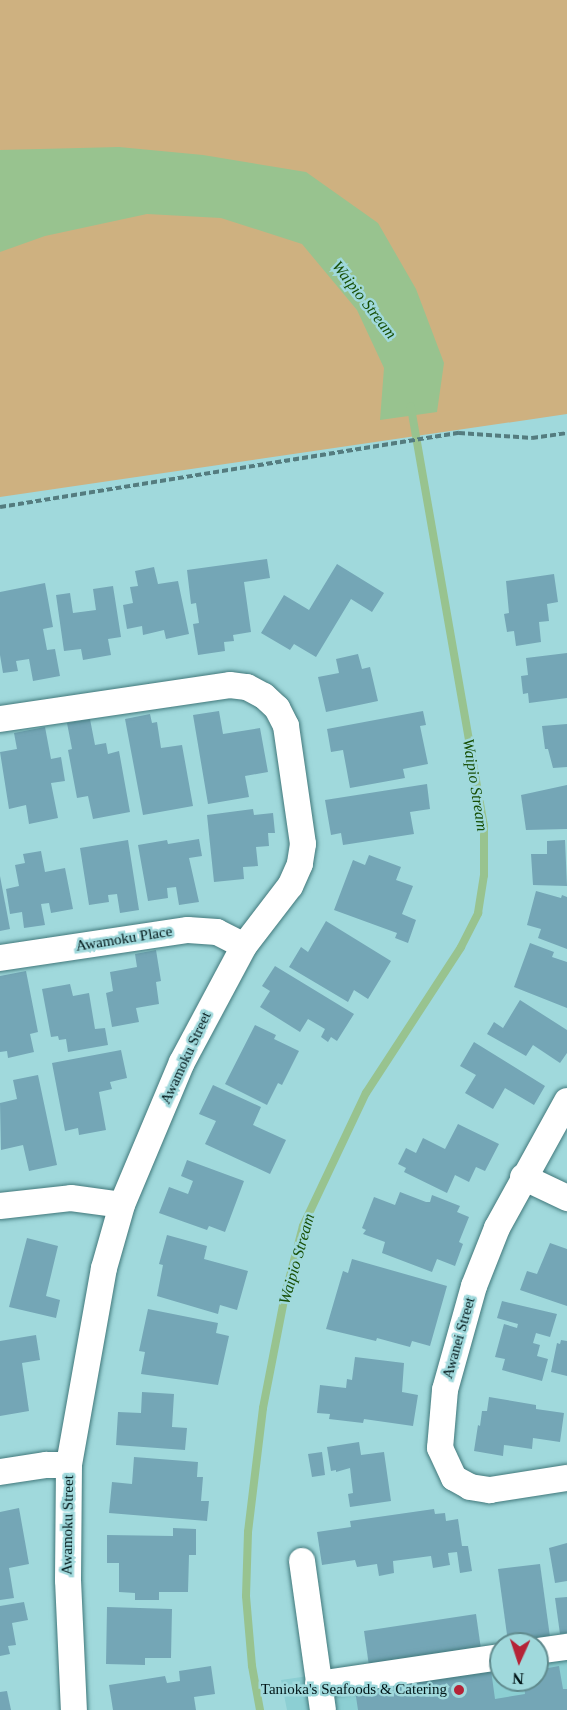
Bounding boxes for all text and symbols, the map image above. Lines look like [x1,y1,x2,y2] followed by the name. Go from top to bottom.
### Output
[328,257,400,343] water label: Waipio Stream
[458,737,492,833] water label: Waipio Stream
[75,922,173,956] street label: Awamoku Place
[157,1009,215,1107] street label: Awamoku Street
[275,1211,319,1307] water label: Waipio Stream
[439,1295,479,1381] street label: Awanei Street
[58,1475,78,1575] street label: Awamoku Street
[489,1632,549,1692] north arrow
[512,1670,524,1687] text: N
[261,1681,447,1699] place label: Tanioka's Seafoods & Catering
[452,1683,466,1697] marker: Tanioka's Seafoods & Catering

